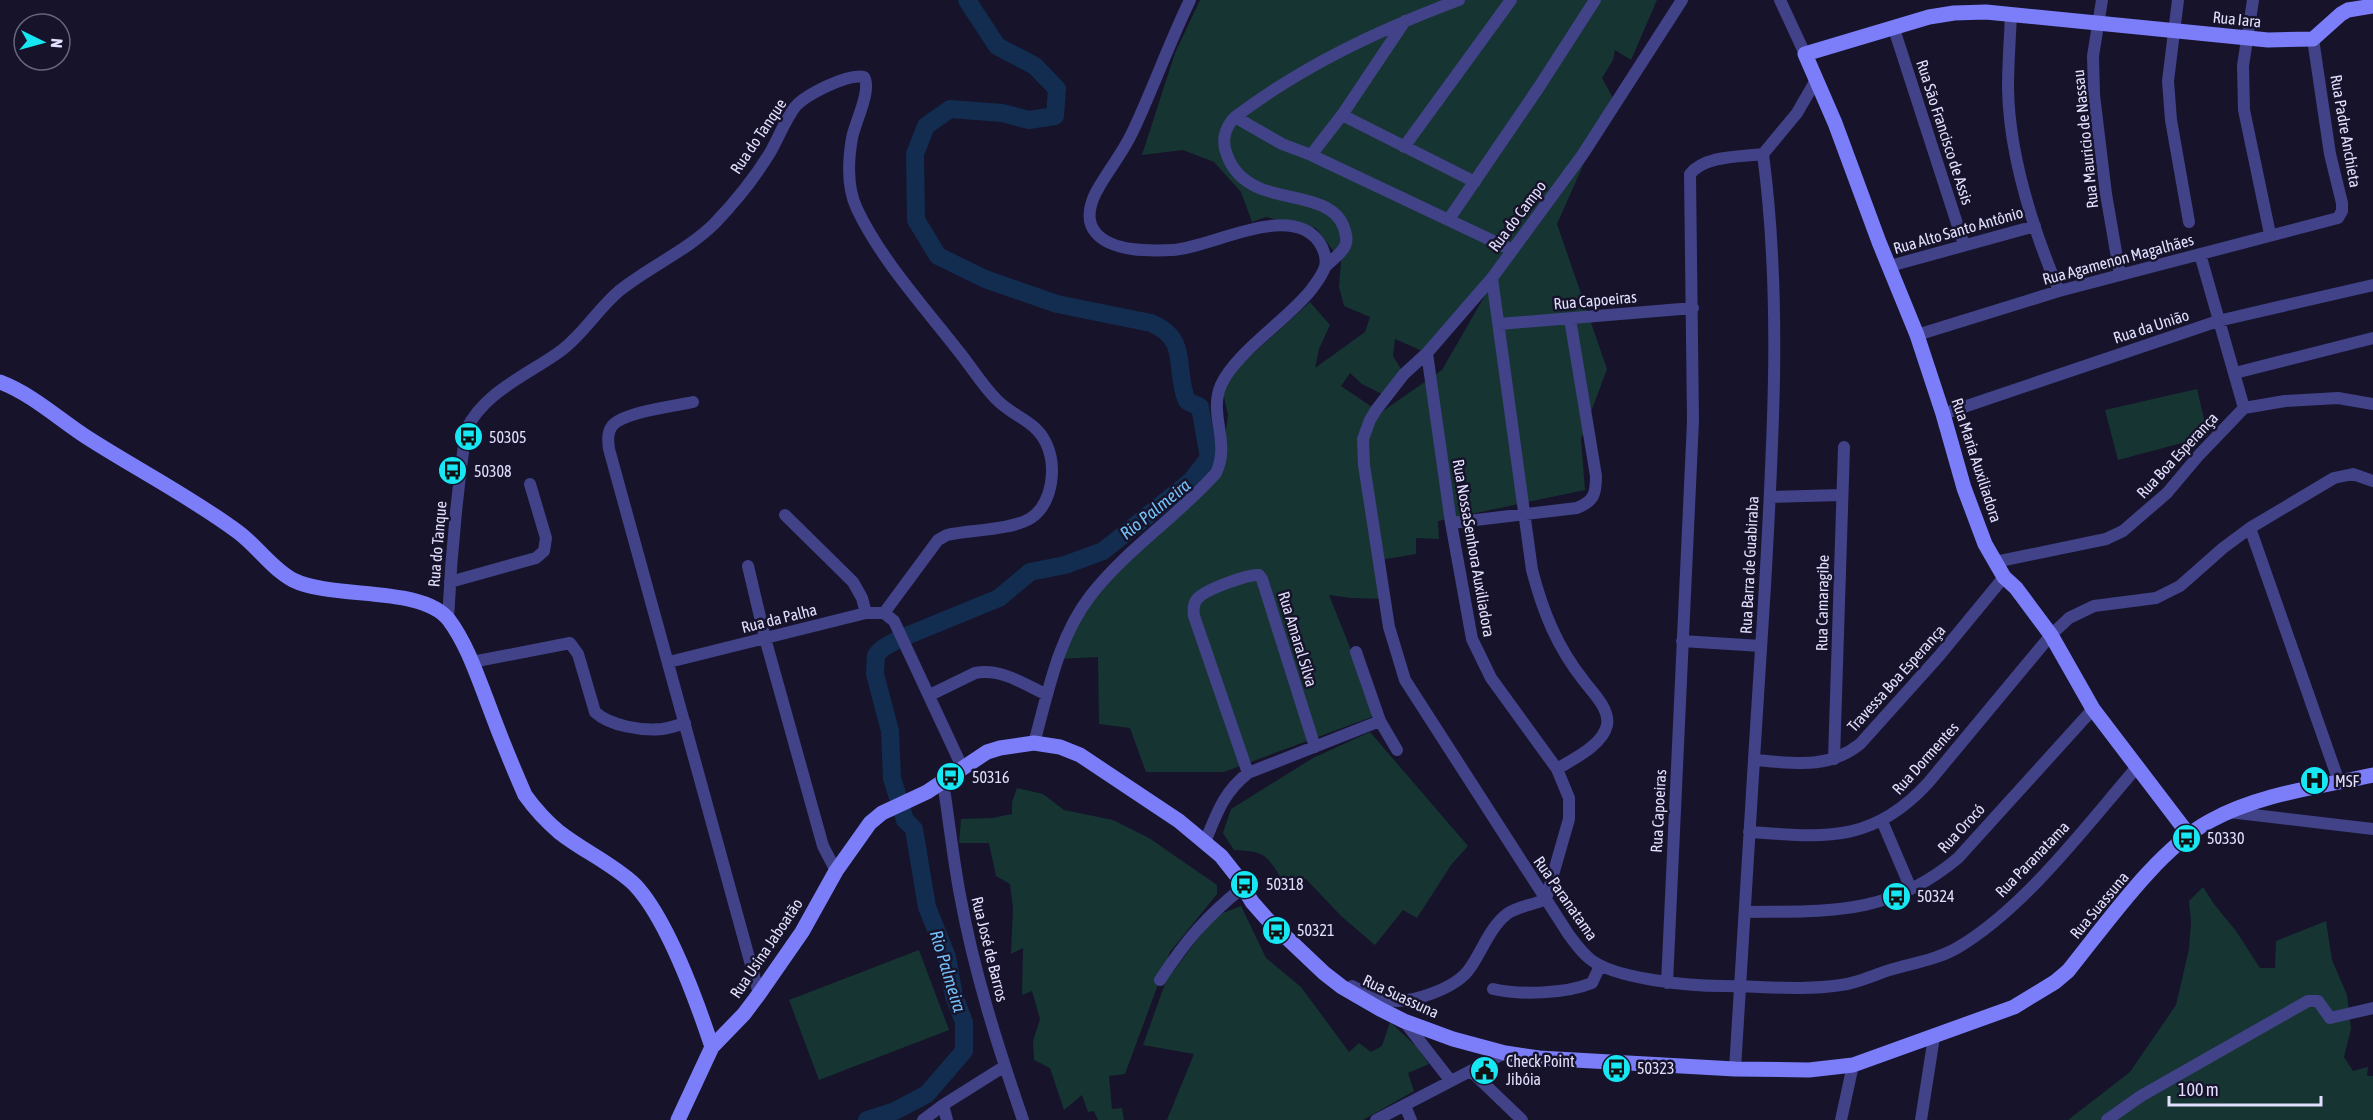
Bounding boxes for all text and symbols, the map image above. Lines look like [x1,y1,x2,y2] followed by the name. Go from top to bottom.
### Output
[2212,8,2262,30] street label: Rua Iara
[12,12,72,72] north arrow
[48,38,66,49] text: N
[1913,57,1977,207] street label: Rua São Francisco de Assis
[2069,69,2101,209] street label: Rua Mauricio de Nassau
[2327,73,2365,189] street label: Rua Padre Anchieta
[726,95,790,177] street label: Rua do Tanque
[1485,177,1550,256] street label: Rua do Campo
[1891,203,2025,257] street label: Rua Alto Santo Antônio
[2040,230,2196,289] street label: Rua Agamenon Magalhães
[1553,287,1638,314] street label: Rua Capoeiras
[2111,305,2191,347] street label: Rua da União
[1948,396,2006,524] street label: Rua Maria Auxiliadora
[2133,409,2222,502] street label: Rua Boa Esperança
[452,421,484,453] bus stop icon: 50305
[489,428,527,446] place label: 50305
[437,455,469,487] bus stop icon: 50308
[1449,458,1499,638] street label: Rua NossaSenhora Auxiliadora
[474,462,512,480] place label: 50308
[1116,474,1195,544] water label: Rio Palmeira
[1736,496,1762,634] street label: Rua Barra de Guabiraba
[424,500,451,588] street label: Rua do Tanque
[1812,555,1833,651] street label: Rua Camaragibe
[1275,589,1321,689] street label: Rua Amaral Silva
[739,600,819,636] street label: Rua da Palha
[1843,621,1949,736] street label: Travessa Boa Esperança
[1888,718,1962,798] street label: Rua Dormentes
[935,761,967,793] bus stop icon: 50316
[2298,765,2330,797] hospital icon: MSF
[972,768,1010,786] place label: 50316
[1647,768,1670,853] street label: Rua Capoeiras
[2335,772,2359,790] place label: MSF
[1934,800,1988,856] street label: Rua Orocó
[1991,817,2073,901] street label: Rua Paranatama
[2170,822,2202,854] bus stop icon: 50330
[2207,829,2245,847] place label: 50330
[1530,853,1602,943] street label: Rua Paranatama
[1229,868,1261,900] bus stop icon: 50318
[2066,868,2132,942] street label: Rua Suassuna
[1266,875,1304,893] place label: 50318
[1880,880,1912,912] bus stop icon: 50324
[1917,887,1955,905] place label: 50324
[726,895,806,1001] street label: Rua Usina Jaboatão
[968,895,1012,1004] street label: Rua José de Barros
[1260,914,1292,946] bus stop icon: 50321
[1297,921,1335,939] place label: 50321
[926,928,971,1015] water label: Rio Palmeira
[1360,971,1442,1021] street label: Rua Suassuna
[1506,1052,1575,1088] place label: Check Point Jibóia
[1600,1052,1632,1084] bus stop icon: 50323
[1469,1054,1501,1086] public building icon: Check Point Jibóia
[1637,1059,1675,1077] place label: 50323
[2169,1069,2320,1107] scale bar
[2178,1079,2219,1100] text: 100 m

